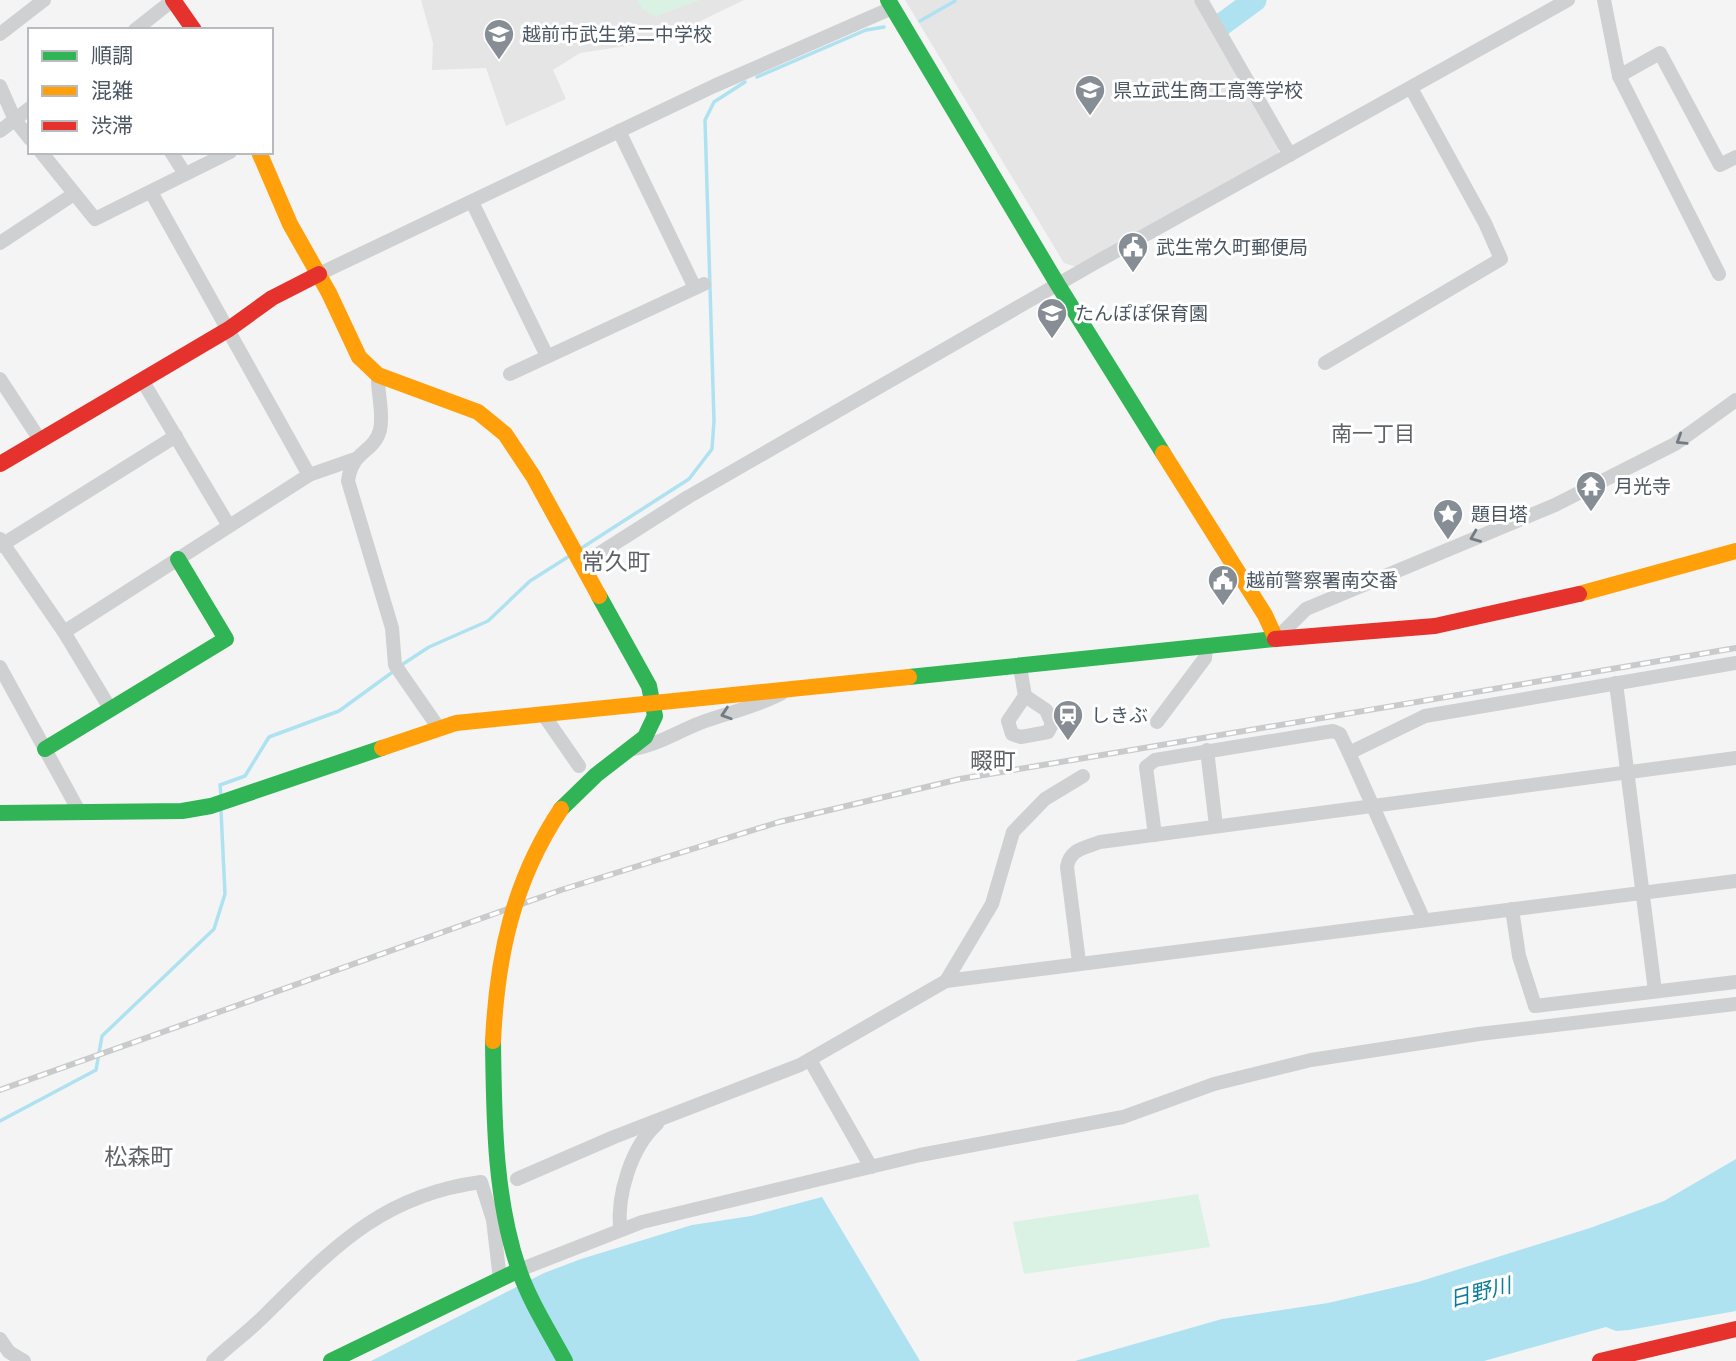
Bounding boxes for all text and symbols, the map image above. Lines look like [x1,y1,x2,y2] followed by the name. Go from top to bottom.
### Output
[482,17,516,61] school or university icon: 越前市武生第二中学校
[522,21,712,47] place label: 越前市武生第二中学校
[28,28,273,154] legend
[91,41,133,70] text: 順調
[1073,73,1107,117] school or university icon: 県立武生商工高等学校
[91,76,133,105] text: 混雑
[1113,77,1303,103] place label: 県立武生商工高等学校
[91,111,133,140] text: 渋滞
[1116,230,1150,274] public building icon: 武生常久町郵便局
[1156,234,1308,260] place label: 武生常久町郵便局
[1035,296,1069,340] school or university icon: たんぽぽ保育園
[1075,300,1208,326] place label: たんぽぽ保育園
[1331,419,1415,448] district label: 南一丁目
[1675,431,1688,444] one-way arrow
[1574,469,1608,513] temple icon: 月光寺
[1614,473,1671,499] place label: 月光寺
[1431,497,1465,541] place icon: 題目塔
[1471,501,1528,527] place label: 題目塔
[1470,529,1482,543] one-way arrow
[582,546,651,577] district label: 常久町
[1206,563,1240,607] public building icon: 越前警察署南交番
[1246,567,1398,593] place label: 越前警察署南交番
[1051,698,1085,742] station icon: しきぶ
[1091,702,1148,728] place label: しきぶ
[721,706,733,720] one-way arrow
[970,745,1016,776] district label: 畷町
[105,1141,174,1172] district label: 松森町
[1446,1270,1516,1314] water label: 日野川

